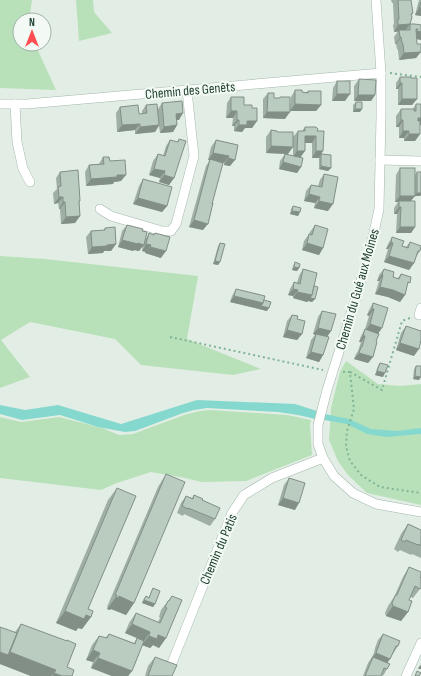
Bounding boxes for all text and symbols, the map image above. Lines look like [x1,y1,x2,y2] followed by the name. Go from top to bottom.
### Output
[12,12,52,52] north arrow
[29,16,35,29] text: N
[144,78,236,103] street label: Chemin des Genêts
[332,227,383,352] street label: Chemin du Gué aux Moines
[196,511,241,587] street label: Chemin du Patis

